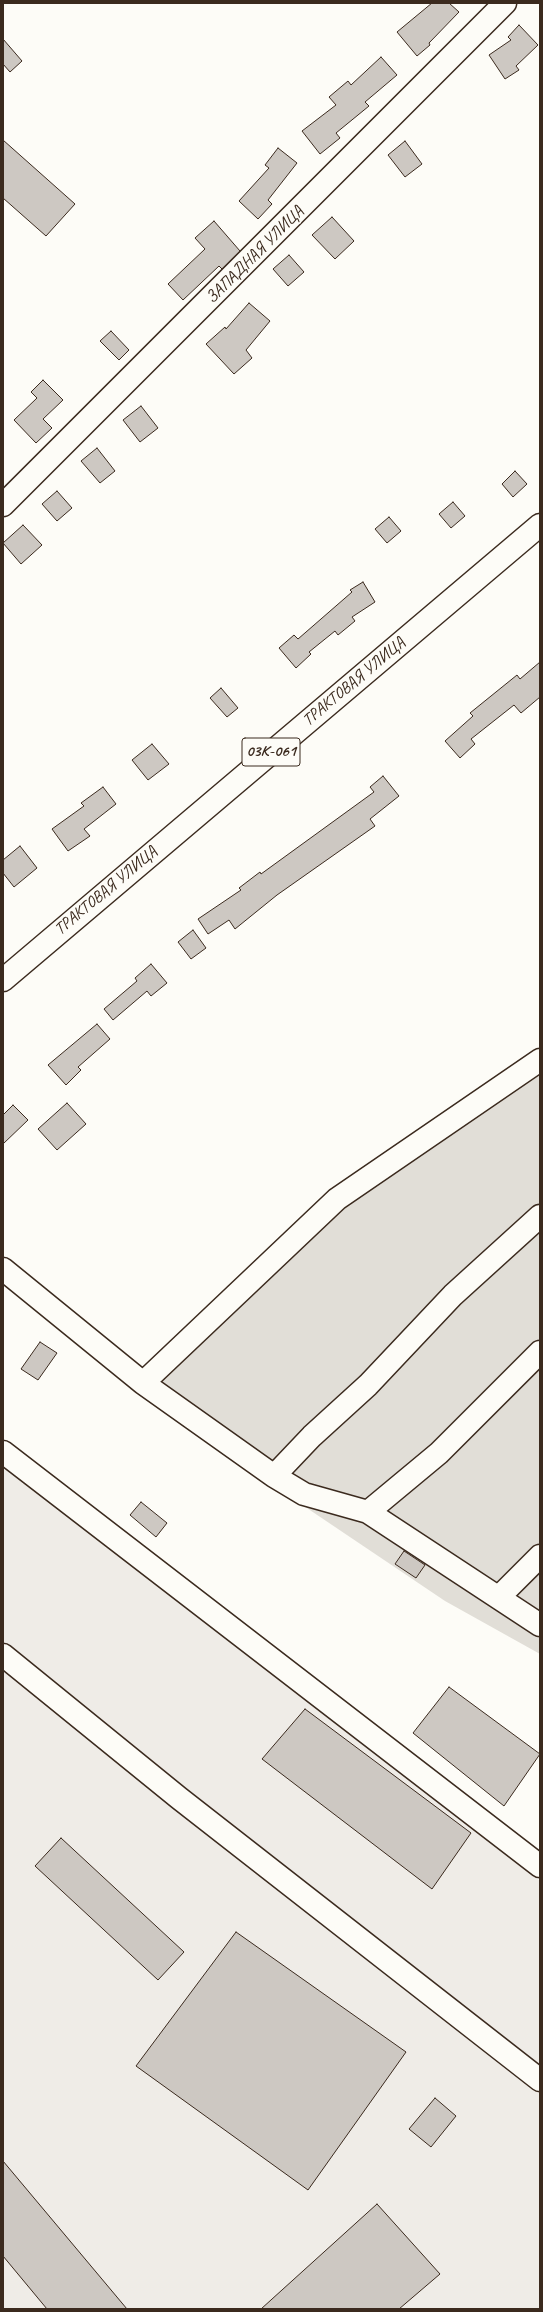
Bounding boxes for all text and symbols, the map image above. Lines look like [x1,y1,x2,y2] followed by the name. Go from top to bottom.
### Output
[202,202,308,308] street label: ЗАПАДНАЯ УЛИЦА
[298,633,410,731] street label: ТРАКТОВАЯ УЛИЦА
[242,738,300,766] road number: 03К-061
[50,842,162,940] street label: ТРАКТОВАЯ УЛИЦА

